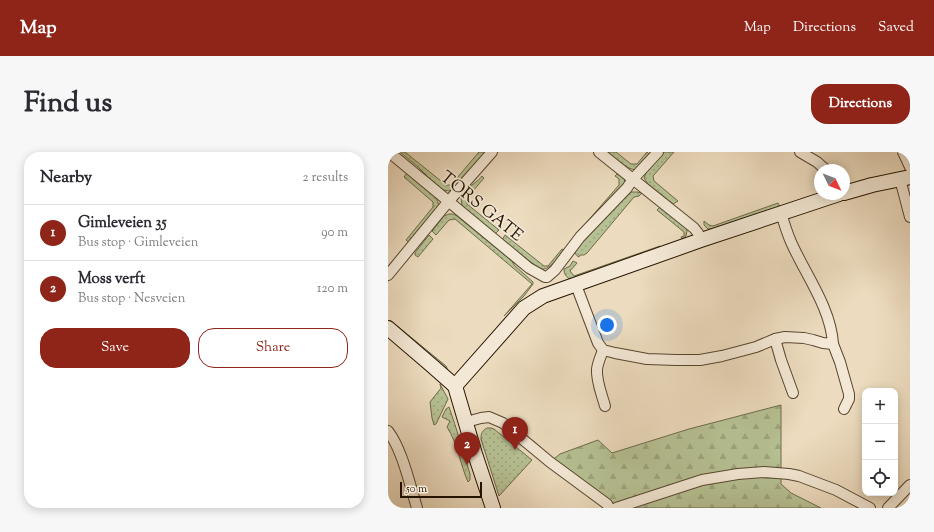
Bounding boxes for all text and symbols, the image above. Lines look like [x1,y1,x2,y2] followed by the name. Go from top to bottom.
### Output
[20,15,57,42] text: Map
[744,18,771,38] text: Map
[793,18,856,38] text: Directions
[878,18,914,38] text: Saved
[24,84,112,124] text: Find us
[811,84,910,124] button: Directions
[814,164,850,200] north arrow
[40,166,92,190] text: Nearby
[434,166,528,248] street label: TORS GATE
[303,169,348,187] text: 2 results
[78,213,167,234] text: Gimleveien 35
[51,224,55,242] text: 1
[321,224,348,242] text: 90 m
[78,234,198,252] text: Bus stop · Gimleveien
[78,269,145,290] text: Moss verft
[50,280,56,298] text: 2
[317,280,348,298] text: 120 m
[78,290,185,308] text: Bus stop · Nesveien
[597,315,617,335] your location
[40,328,190,368] button: Save
[198,328,348,368] button: Share
[862,388,898,496] map controls
[862,388,898,424] button: +
[502,417,528,450] pin: 1
[862,424,898,460] button: −
[454,432,480,465] pin: 2
[862,460,898,496] button: locate
[400,480,482,499] scale bar
[406,481,427,497] text: 50 m

